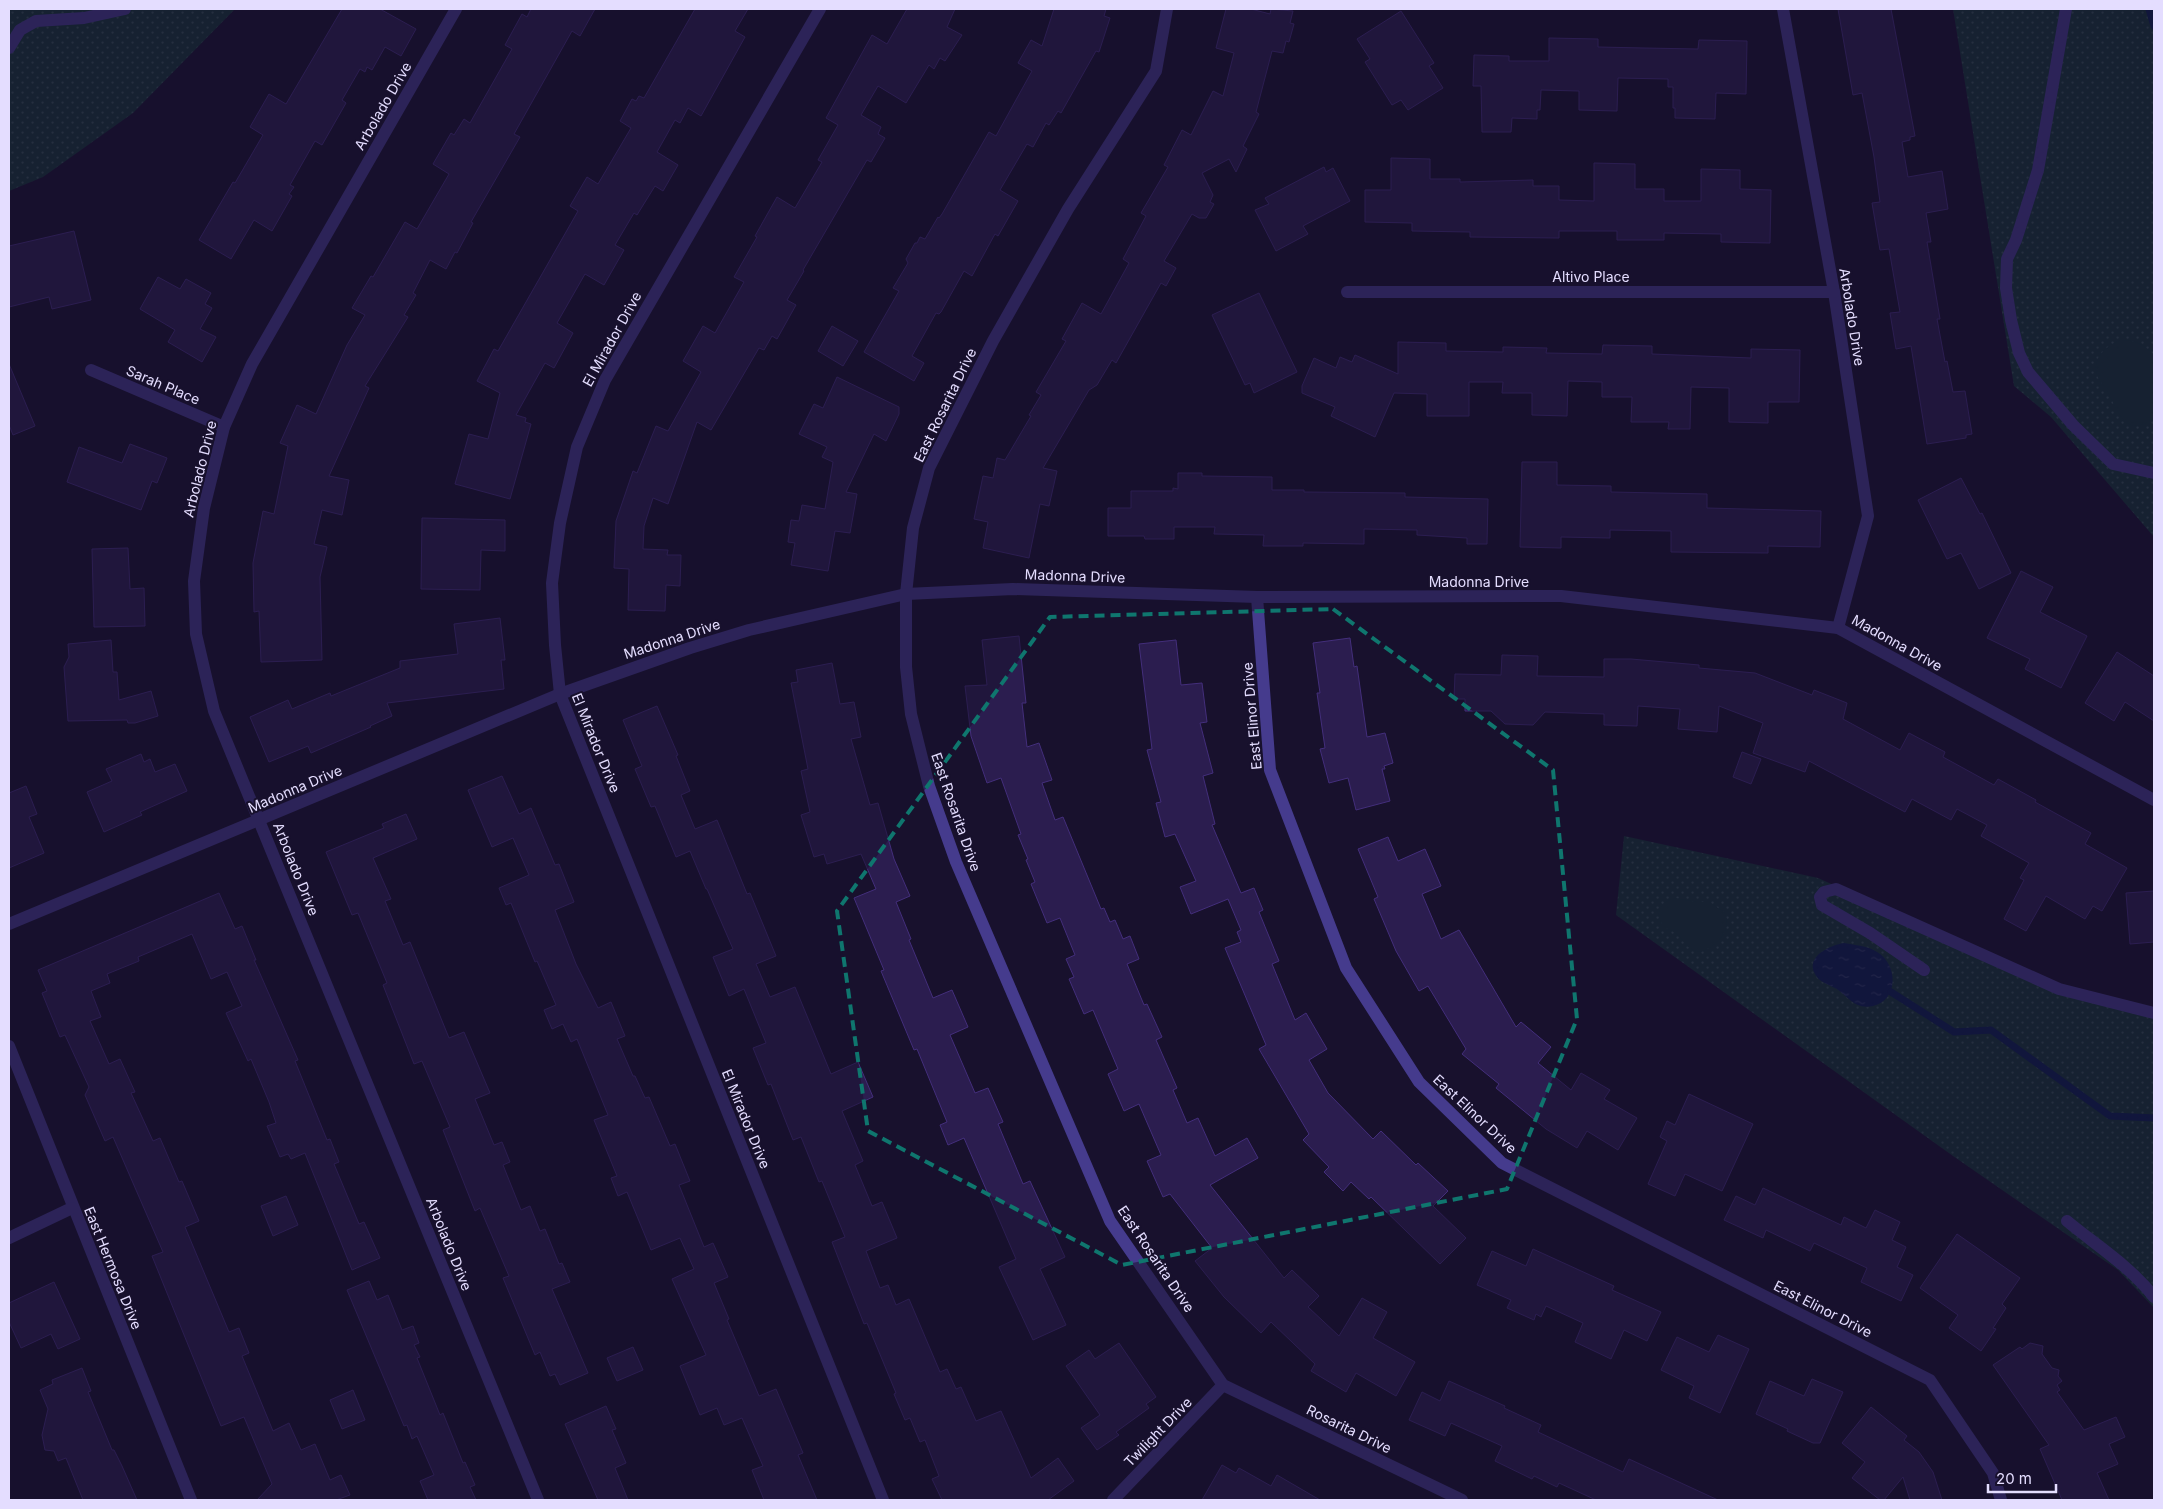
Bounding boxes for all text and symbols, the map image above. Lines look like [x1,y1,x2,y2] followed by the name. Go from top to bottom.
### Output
[350,59,415,153] street label: Arbolado Drive
[1836,267,1869,367] street label: Arbolado Drive
[1552,268,1630,285] street label: Altivo Place
[578,288,645,389] street label: El Mirador Drive
[910,345,980,465] street label: East Rosarita Drive
[124,361,203,408] street label: Sarah Place
[179,419,220,519] street label: Arbolado Drive
[1024,565,1126,586] street label: Madonna Drive
[1429,573,1529,590] street label: Madonna Drive
[1849,611,1945,674] street label: Madonna Drive
[621,615,722,662] street label: Madonna Drive
[1238,662,1265,771] street label: East Elinor Drive
[569,691,624,795] street label: El Mirador Drive
[928,750,985,874] street label: East Rosarita Drive
[245,761,344,816] street label: Madonna Drive
[270,820,323,918] street label: Arbolado Drive
[719,1067,774,1171] street label: El Mirador Drive
[1430,1071,1521,1157] street label: East Elinor Drive
[423,1195,476,1293] street label: Arbolado Drive
[1115,1202,1198,1315] street label: East Rosarita Drive
[81,1204,146,1332] street label: East Hermosa Drive
[1771,1276,1875,1341] street label: East Elinor Drive
[1120,1393,1195,1470] street label: Twilight Drive
[1304,1401,1395,1456] street label: Rosarita Drive
[1988,1462,2056,1494] scale bar
[1996,1469,2032,1488] text: 20 m

